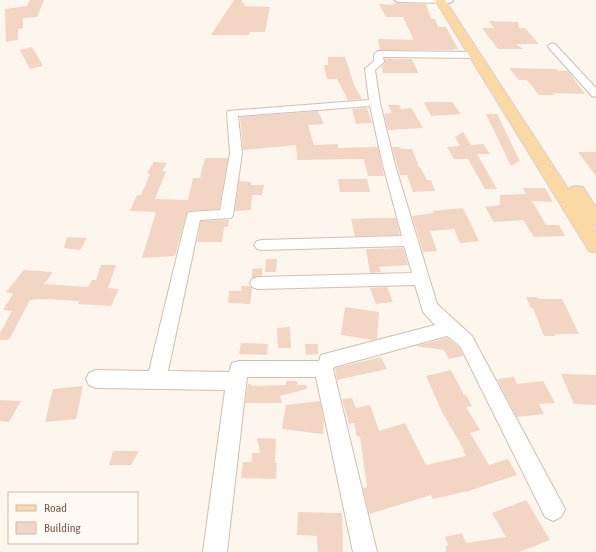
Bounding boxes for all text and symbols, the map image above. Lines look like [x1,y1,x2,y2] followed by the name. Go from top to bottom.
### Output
[8,492,138,544] legend
[44,501,67,515] text: Road
[44,521,82,535] text: Building

